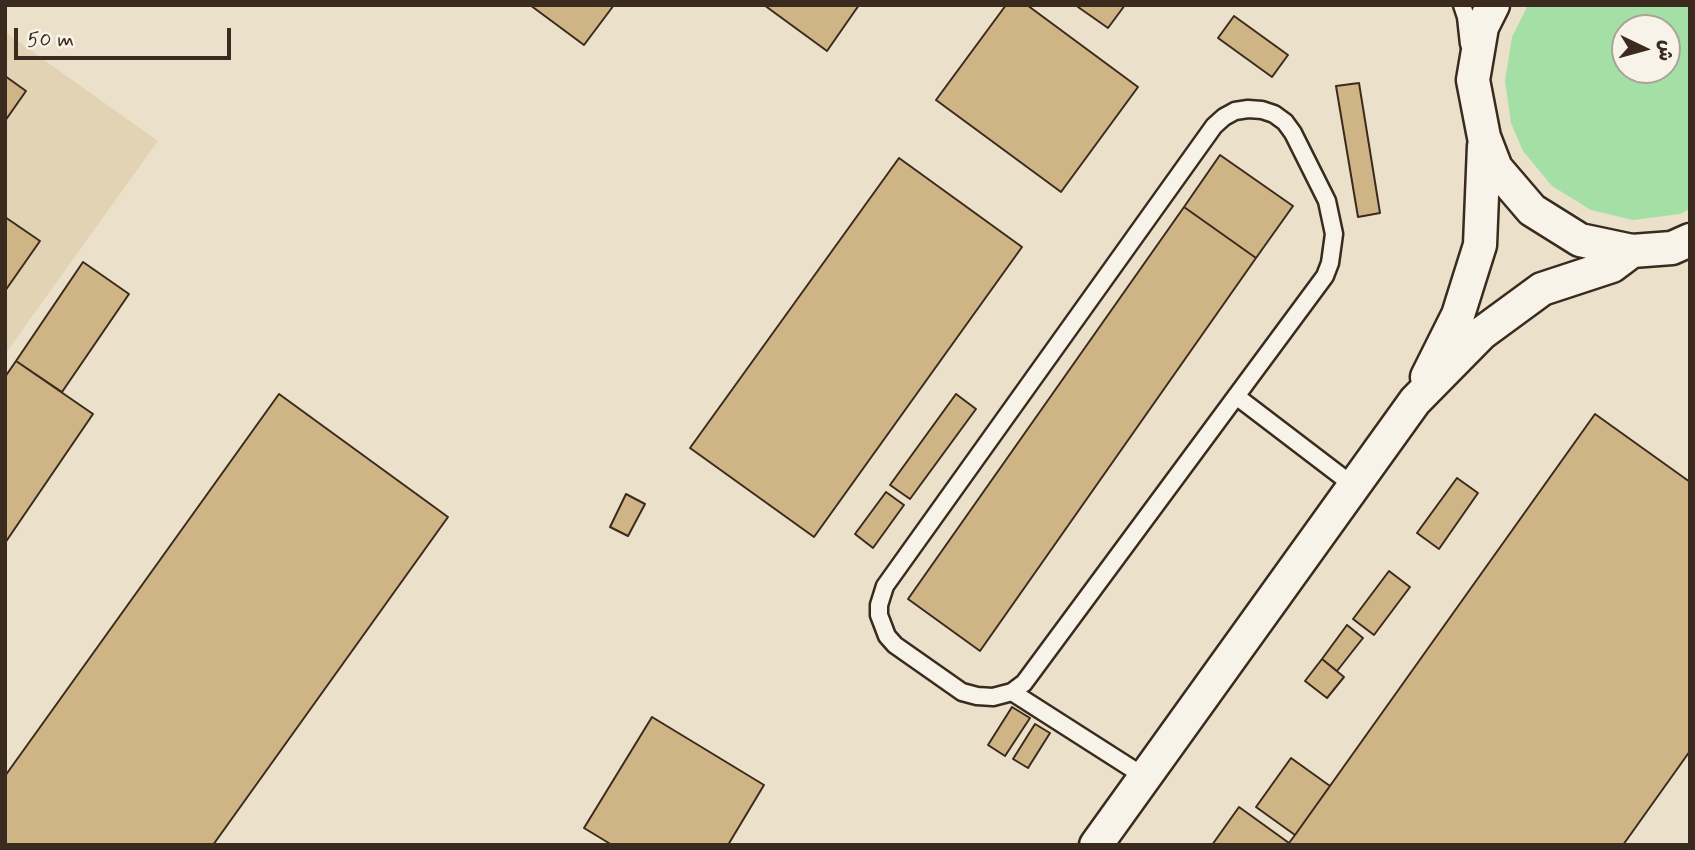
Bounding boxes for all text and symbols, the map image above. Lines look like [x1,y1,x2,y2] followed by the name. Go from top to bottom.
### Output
[18,14,234,58] scale bar
[1611,14,1681,84] north arrow
[27,26,74,54] text: 50 m
[1652,39,1679,62] text: ش

